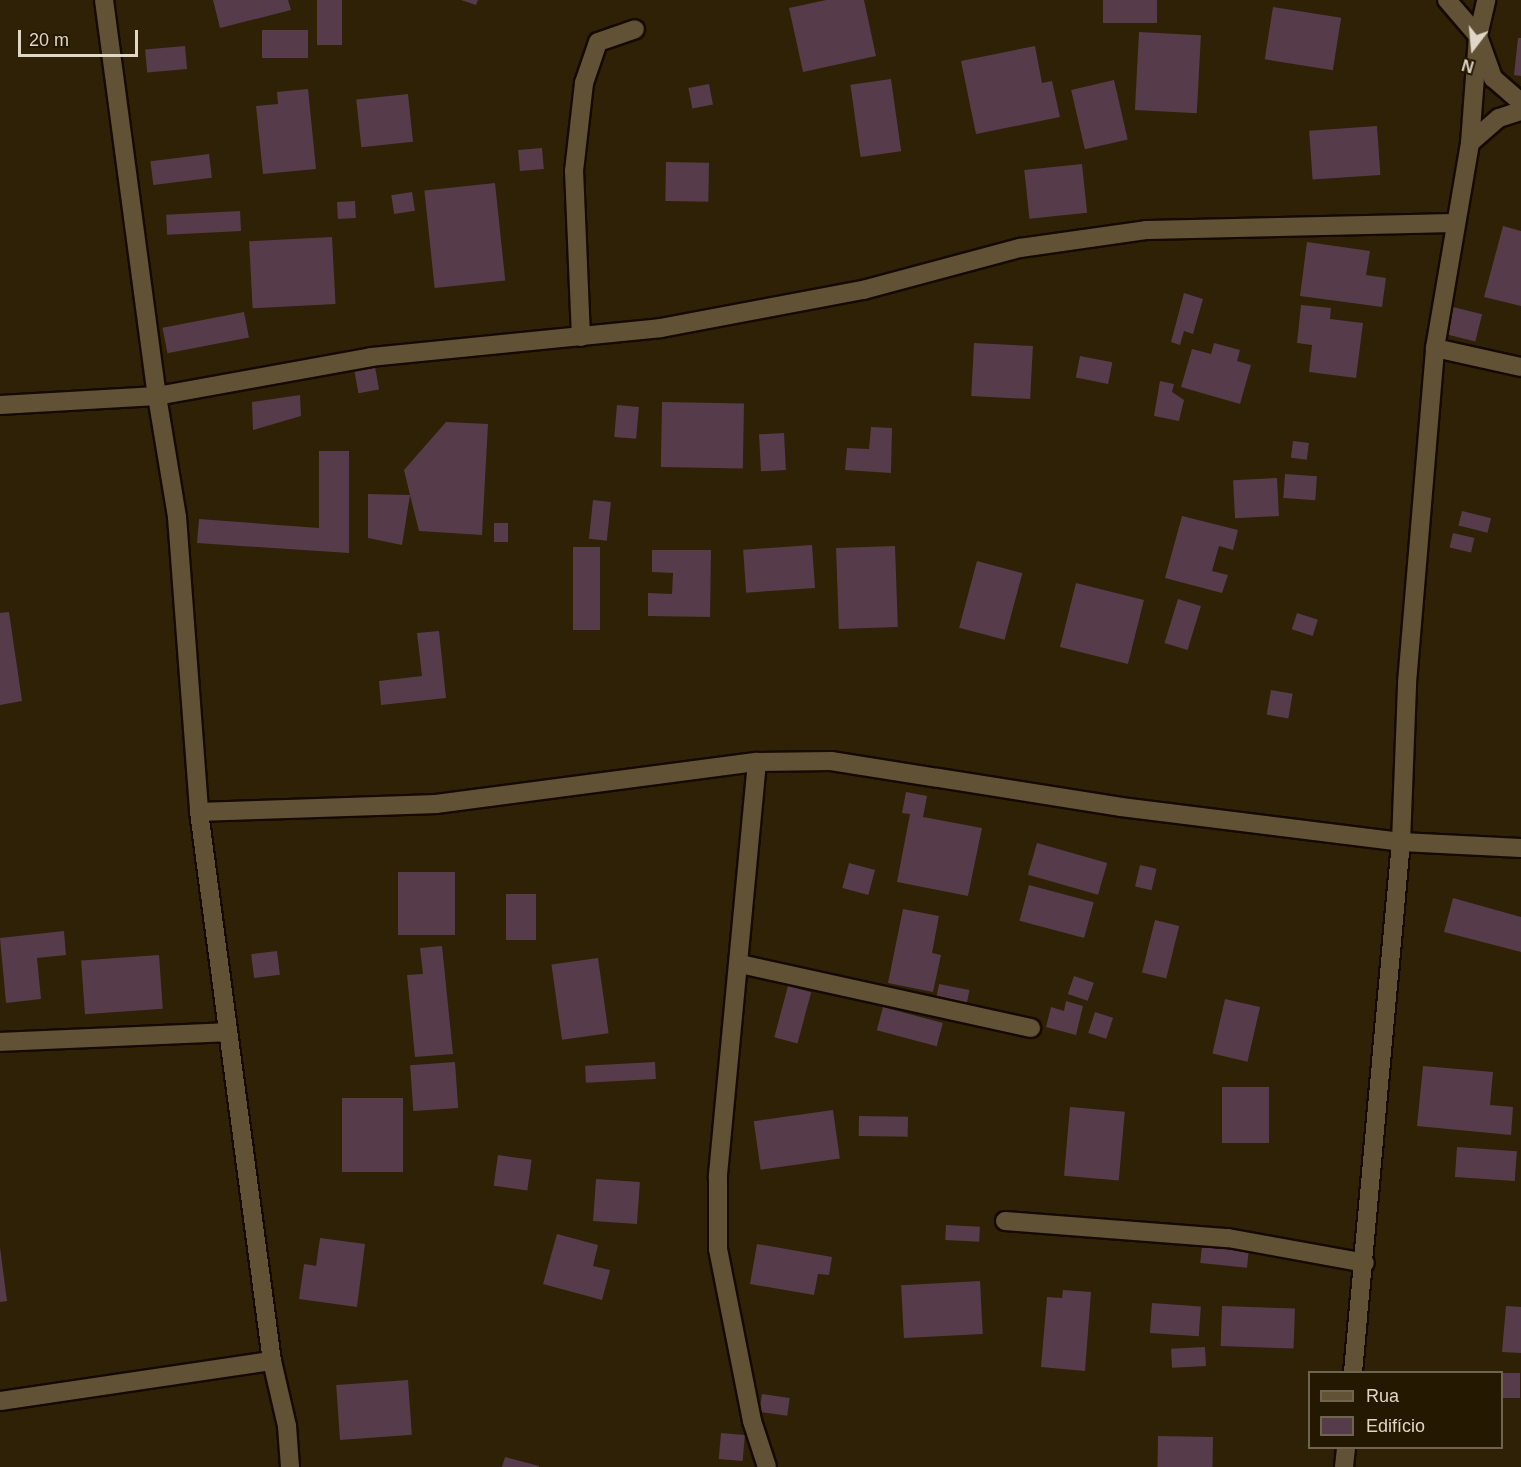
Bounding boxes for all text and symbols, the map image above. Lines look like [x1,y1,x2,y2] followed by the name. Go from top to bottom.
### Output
[21,18,141,56] scale bar
[1443,18,1503,78] north arrow
[29,30,69,50] text: 20 m
[1460,56,1476,76] text: N
[1308,1371,1503,1449] legend
[1366,1386,1399,1406] text: Rua
[1366,1416,1425,1436] text: Edifício

